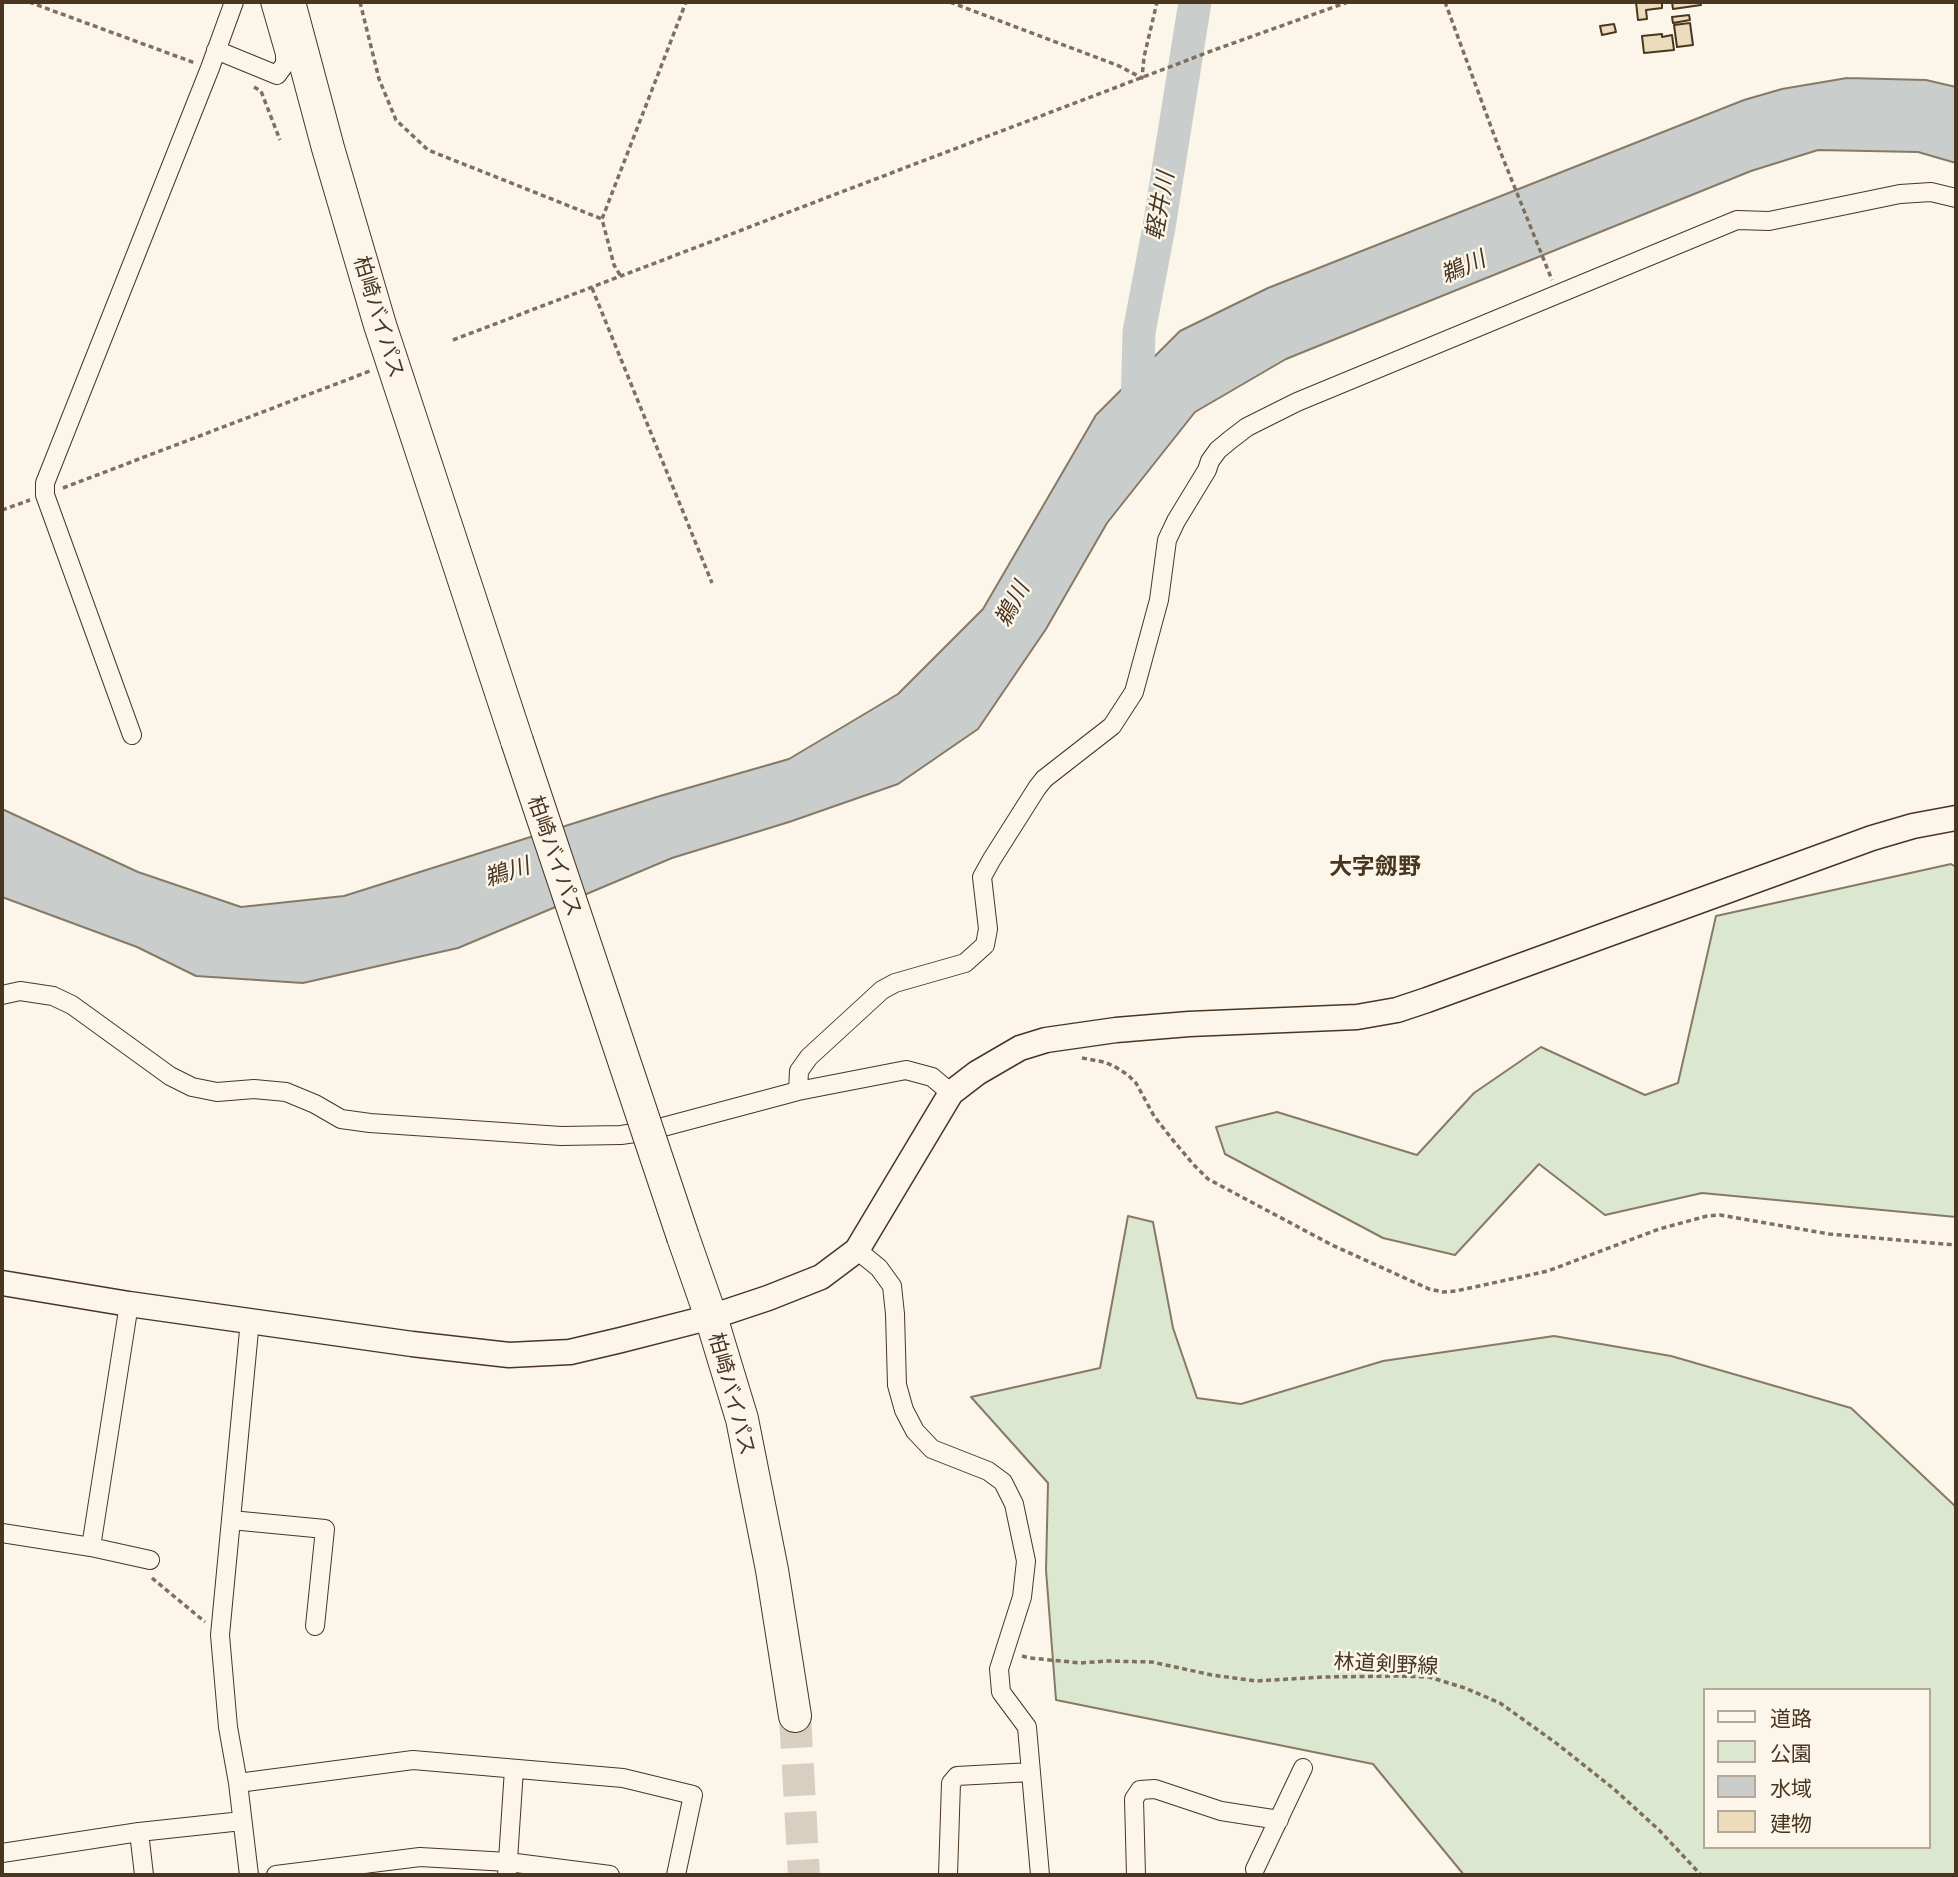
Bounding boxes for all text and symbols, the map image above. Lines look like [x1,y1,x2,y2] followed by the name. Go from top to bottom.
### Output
[1140,170,1180,242] water label: 軽井川
[1436,245,1490,289] water label: 鵜川
[349,253,409,381] street label: 柏崎バイパス
[989,577,1035,631] water label: 鵜川
[523,792,587,920] street label: 柏崎バイパス
[481,852,533,892] water label: 鵜川
[1329,852,1421,880] district label: 大字劔野
[704,1330,760,1458] street label: 柏崎バイパス
[1333,1649,1439,1679] street label: 林道剣野線
[1702,1688,1930,1849] legend
[1770,1706,1812,1730] text: 道路
[1770,1741,1812,1765] text: 公園
[1770,1776,1812,1800] text: 水域
[1770,1811,1812,1835] text: 建物

